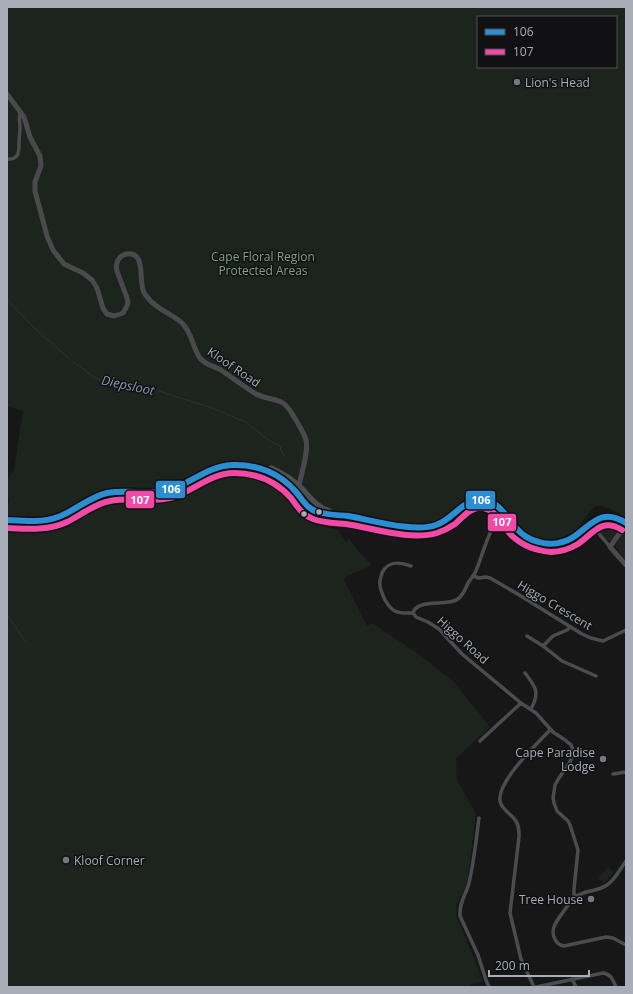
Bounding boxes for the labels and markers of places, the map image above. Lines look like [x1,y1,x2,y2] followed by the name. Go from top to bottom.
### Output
[525,74,590,91] place label: Lion's Head
[512,77,522,87] marker: Lion's Head
[314,507,324,517] unlabelled marker
[299,509,309,519] unlabelled marker
[515,744,595,775] place label: Cape Paradise Lodge
[598,754,608,764] marker: Cape Paradise Lodge
[74,852,145,869] place label: Kloof Corner
[61,855,71,865] marker: Kloof Corner
[519,891,583,908] place label: Tree House
[586,894,596,904] marker: Tree House

